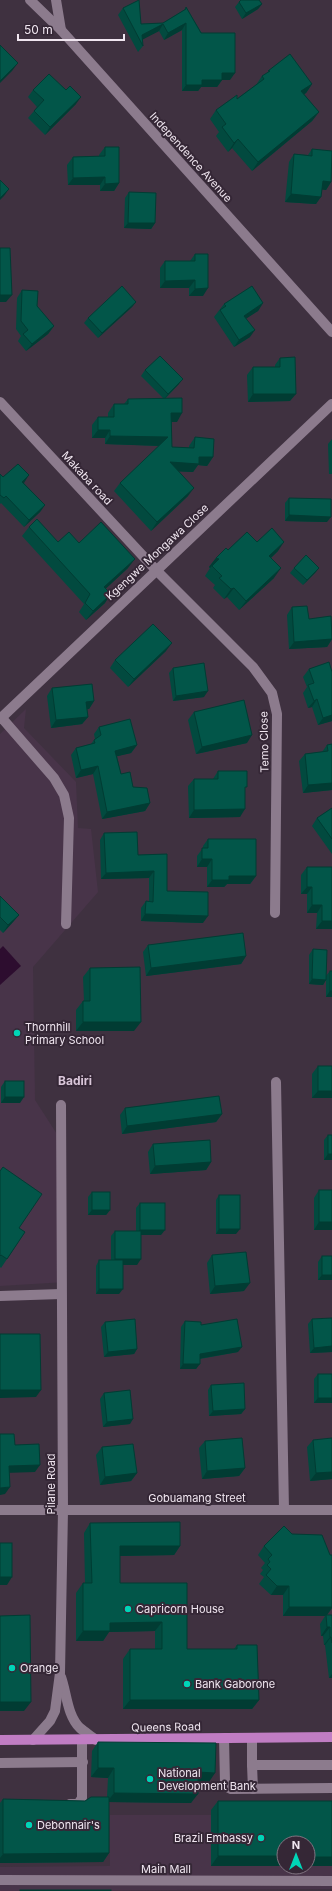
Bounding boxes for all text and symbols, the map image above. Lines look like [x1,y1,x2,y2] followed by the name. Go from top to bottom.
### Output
[18,16,124,42] scale bar
[24,22,53,37] text: 50 m
[147,109,235,205] street label: Independence Avenue
[59,448,115,508] street label: Makaba road
[103,501,211,603] street label: Kgengwe Mongawa Close
[256,711,272,773] street label: Temo Close
[25,1020,104,1047] place label: Thornhill Primary School
[12,1028,22,1038] marker: Thornhill Primary School
[58,1073,92,1088] district label: Badiri
[44,1453,58,1515] street label: Pilane Road
[148,1491,246,1505] street label: Gobuamang Street
[136,1602,224,1616] place label: Capricorn House
[123,1604,133,1614] marker: Capricorn House
[20,1661,58,1675] place label: Orange
[7,1663,17,1673] marker: Orange
[195,1677,275,1691] place label: Bank Gaborone
[182,1679,192,1689] marker: Bank Gaborone
[131,1719,201,1735] street label: Queens Road
[158,1766,256,1793] place label: National Development Bank
[145,1774,155,1784] marker: National Development Bank
[37,1818,100,1832] place label: Debonnair's
[24,1820,34,1830] marker: Debonnair's
[174,1831,253,1845] place label: Brazil Embassy
[256,1833,266,1843] marker: Brazil Embassy
[276,1835,316,1875] north arrow
[292,1838,300,1852] text: N
[141,1862,191,1876] street label: Main Mall

